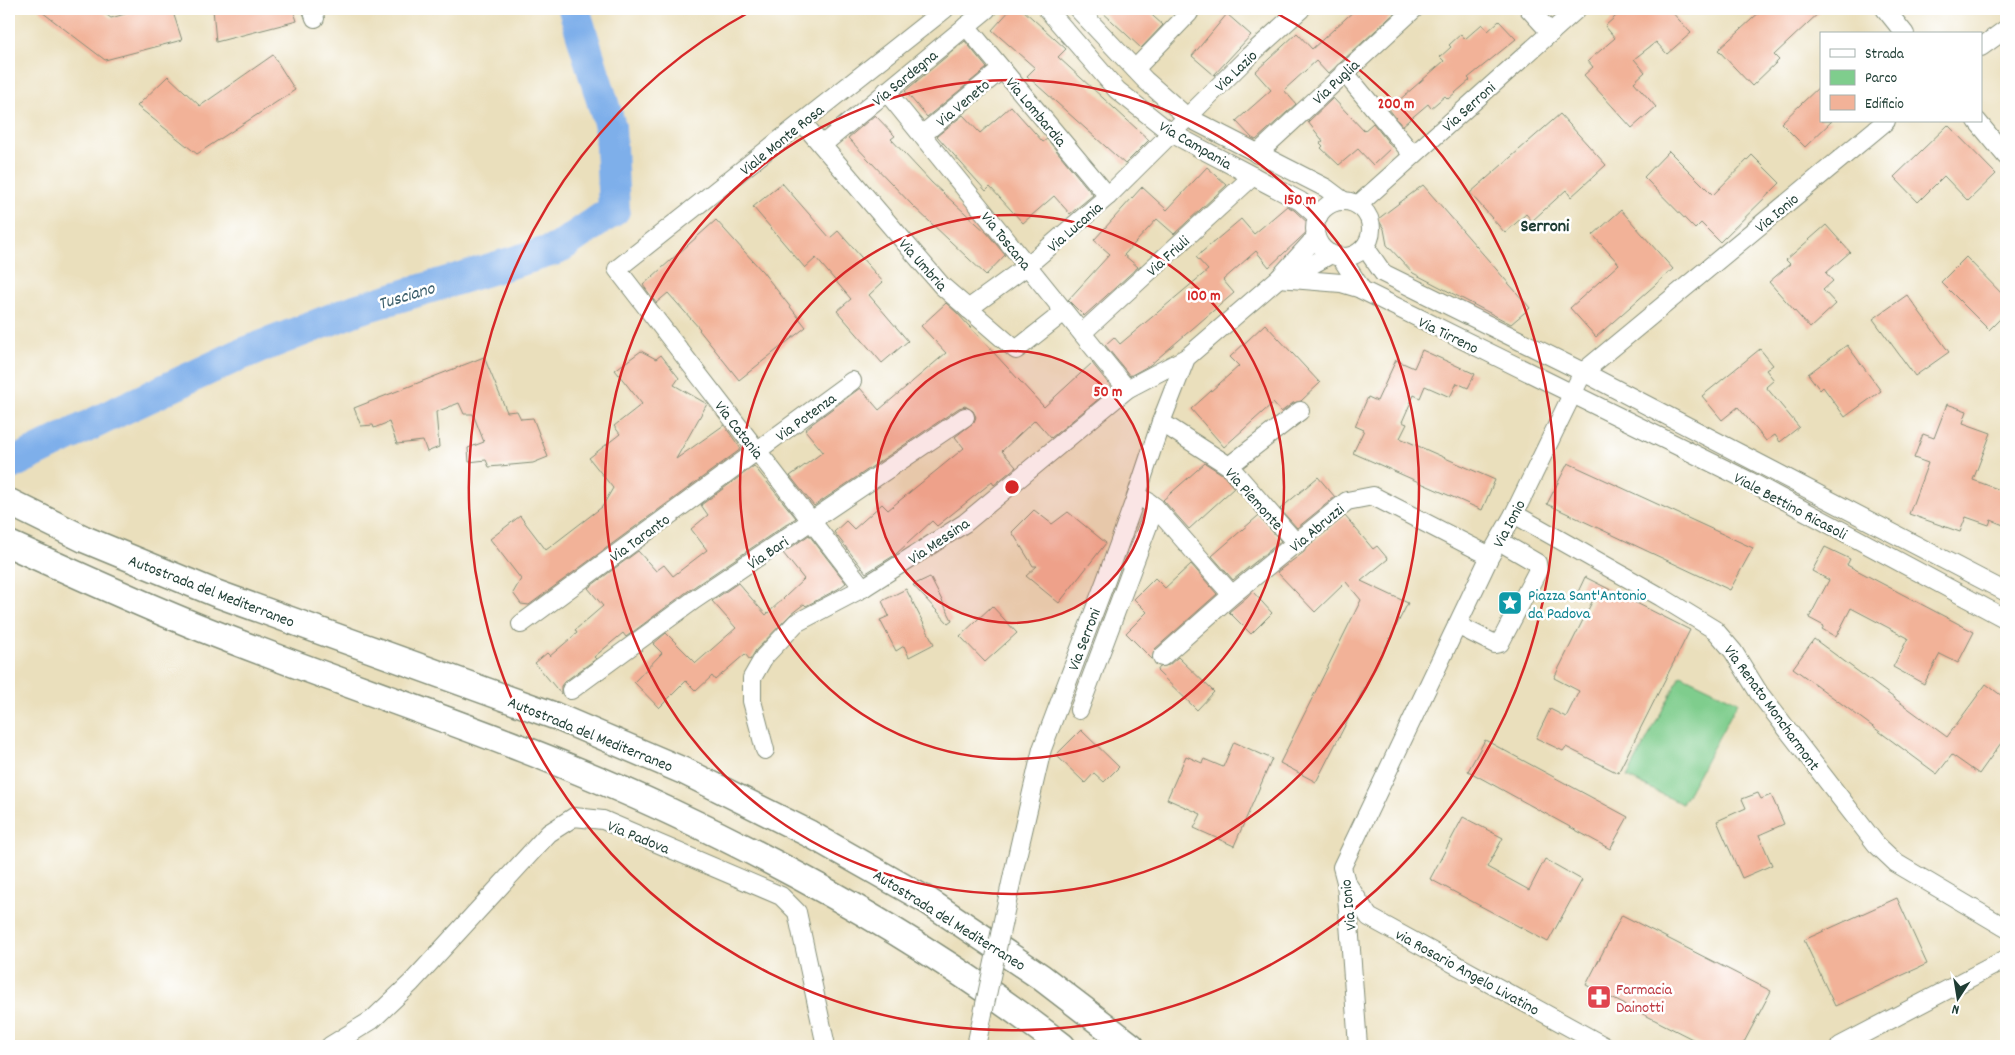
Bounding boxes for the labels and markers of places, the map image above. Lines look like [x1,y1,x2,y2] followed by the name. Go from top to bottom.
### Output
[1003,478,1021,496] centre of rings
[1528,585,1647,626] place label: Piazza Sant'Antonio da Padova
[1497,590,1523,616] place icon: Piazza Sant'Antonio da Padova
[1616,979,1672,1020] place label: Farmacia Dainotti
[1586,984,1612,1010] pharmacy icon: Farmacia Dainotti

